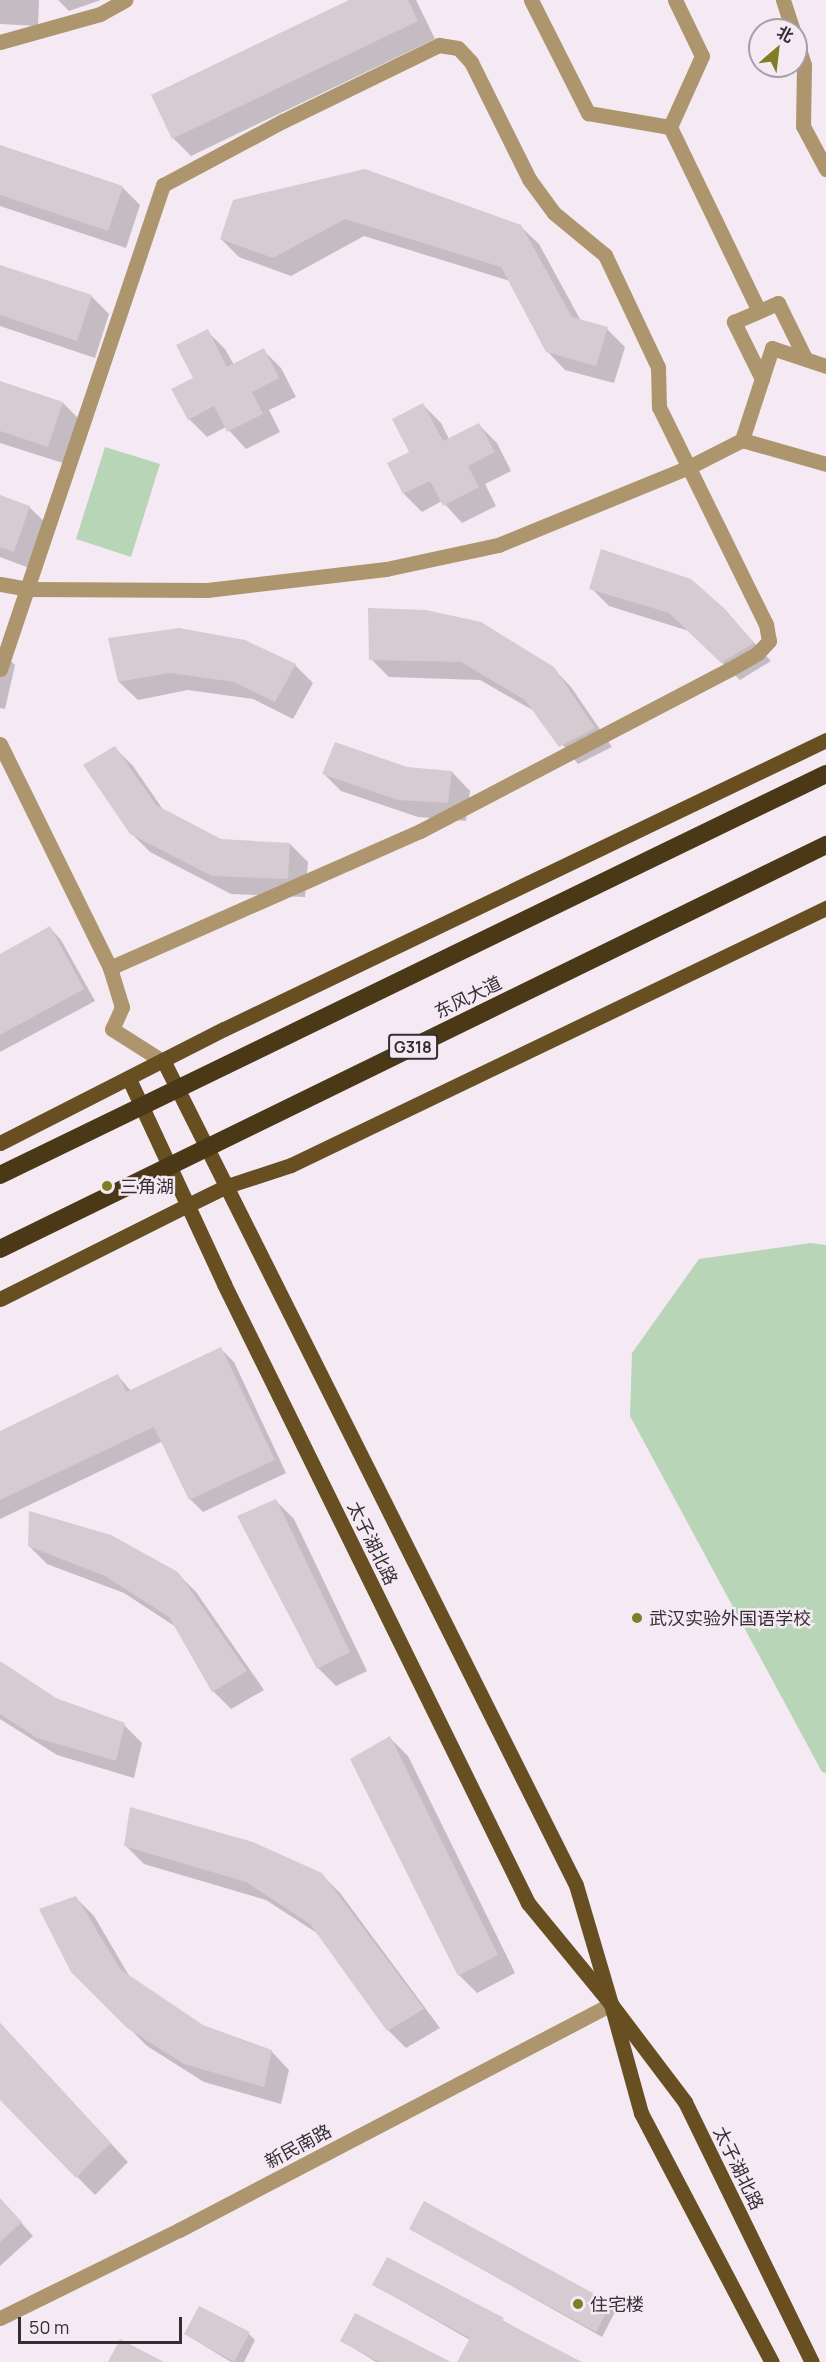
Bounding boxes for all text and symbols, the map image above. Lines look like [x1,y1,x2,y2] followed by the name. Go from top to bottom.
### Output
[748,18,808,78] north arrow
[773,20,798,47] text: 北
[431,972,505,1022] street label: 东风大道
[388,1034,438,1060] road number: G318
[120,1175,174,1197] place label: 三角湖
[98,1177,116,1195] marker: 三角湖
[344,1498,402,1588] street label: 太子湖北路
[649,1607,811,1629] place label: 武汉实验外国语学校
[630,1611,644,1625] marker: 武汉实验外国语学校
[261,2120,335,2172] street label: 新民南路
[710,2123,768,2213] street label: 太子湖北路
[590,2293,644,2315] place label: 住宅楼
[571,2297,585,2311] marker: 住宅楼
[21,2305,184,2343] scale bar
[29,2315,69,2339] text: 50 m

